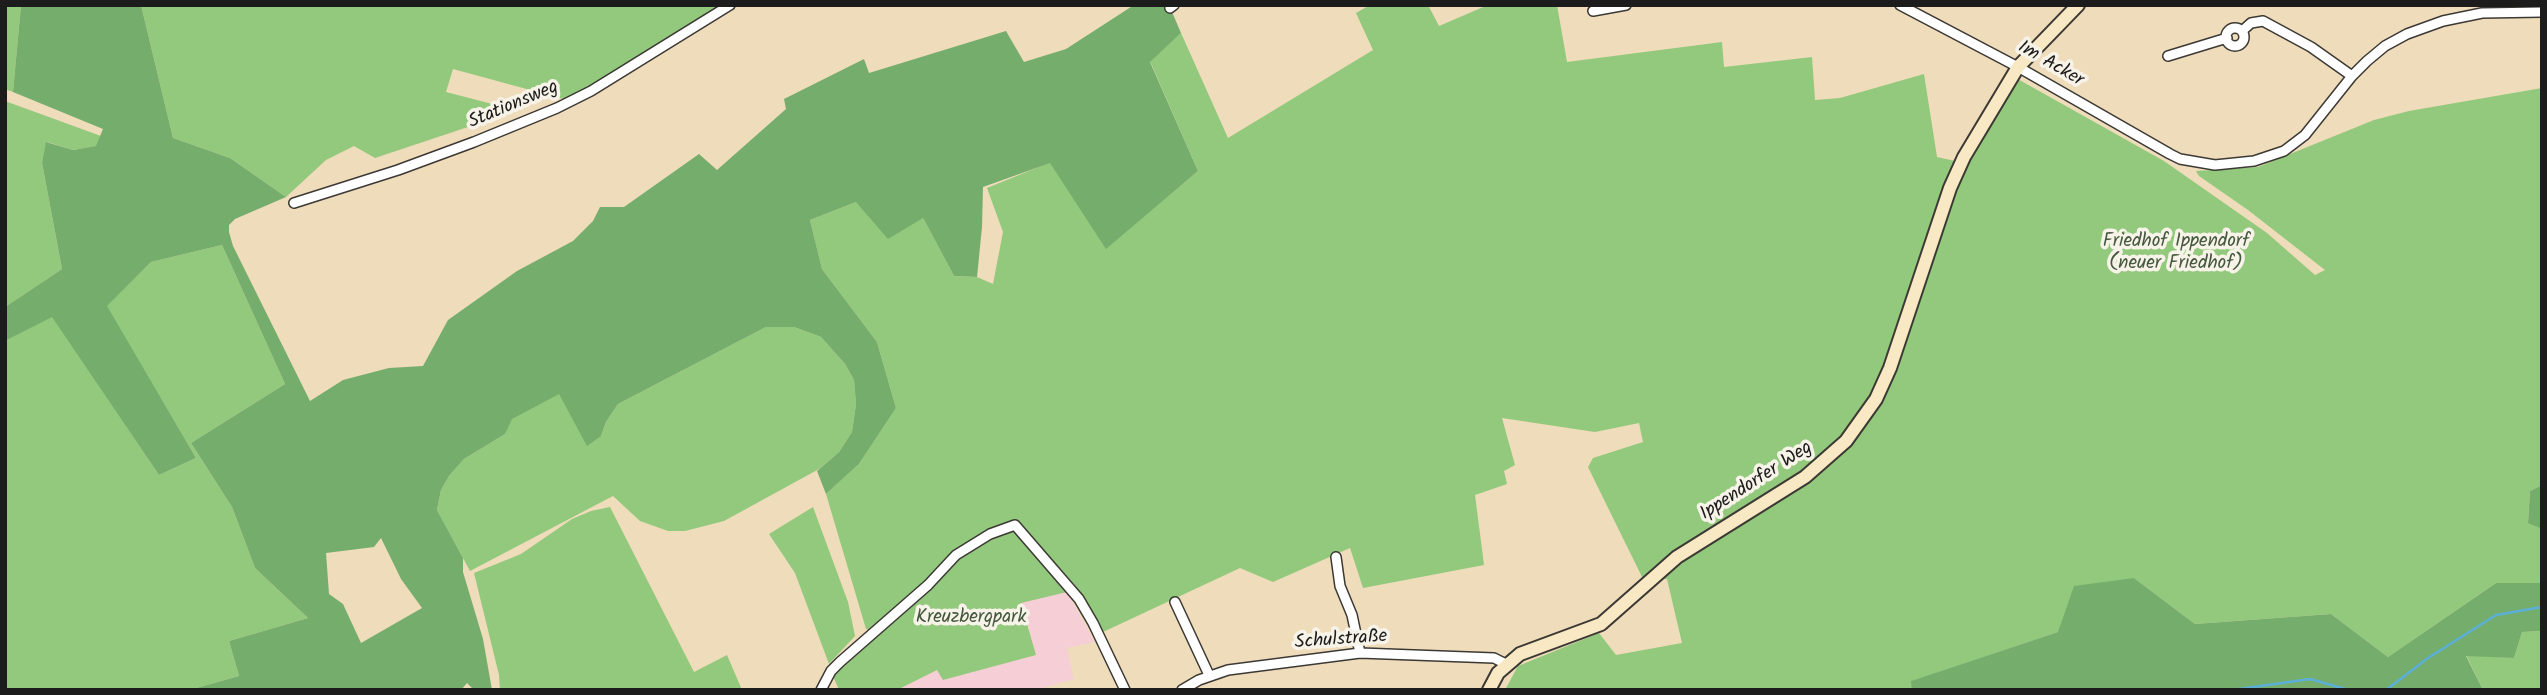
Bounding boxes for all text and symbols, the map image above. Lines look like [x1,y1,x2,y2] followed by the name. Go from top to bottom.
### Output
[2013,37,2087,93] street label: Im Acker
[466,77,562,135] street label: Stationsweg
[2103,232,2249,276] park label: Friedhof Ippendorf (neuer Friedhof)
[1697,437,1817,527] street label: Ippendorfer Weg
[916,608,1026,630] park label: Kreuzbergpark
[1294,626,1388,656] street label: Schulstraße

